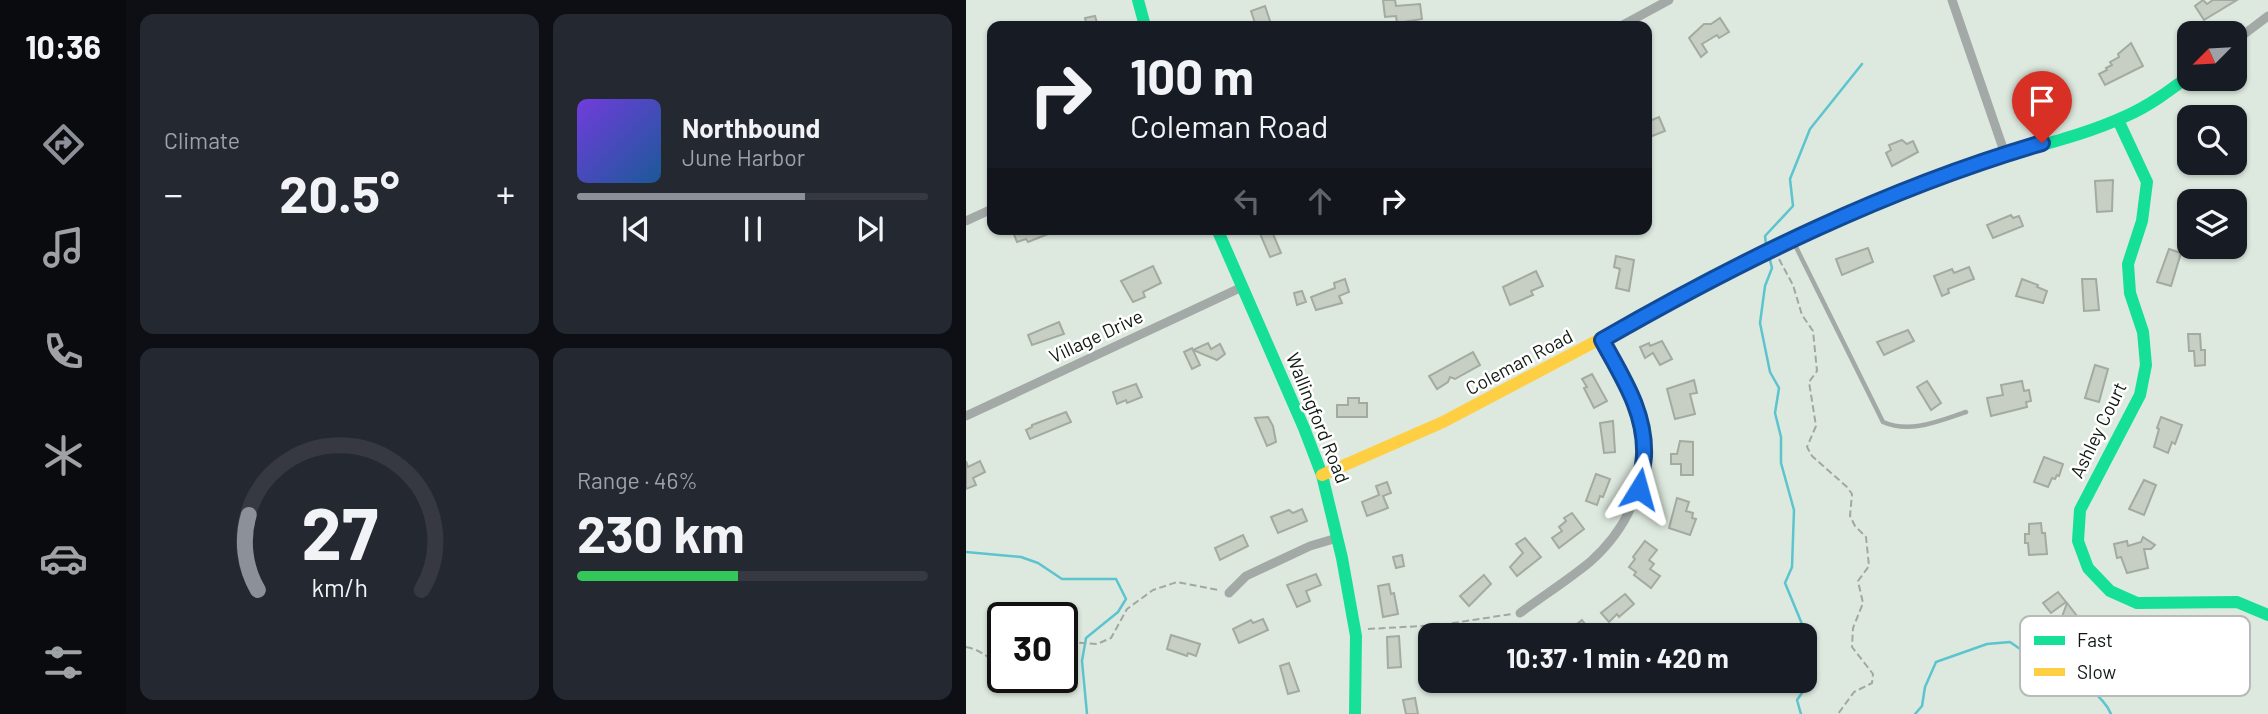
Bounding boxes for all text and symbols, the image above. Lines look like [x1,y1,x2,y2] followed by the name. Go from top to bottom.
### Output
[2177,21,2247,91] north arrow
[2177,21,2247,259] map controls
[25,27,101,65] text: 10:36
[1130,46,1254,105] text: 100 m
[1015,49,1106,140] icon: right
[2012,71,2072,143] pin
[2023,82,2061,120] icon: arrive
[2177,105,2247,175] button: search
[1130,106,1328,144] text: Coleman Road
[682,112,820,143] text: Northbound
[39,120,88,169] icon: directions
[164,126,240,154] text: Climate
[682,143,805,171] text: June Harbor
[279,161,400,223] text: 20.5°
[164,170,183,216] text: −
[496,170,515,216] text: +
[1228,182,1266,220] icon: left
[1301,182,1339,220] icon: ahead
[1374,182,1412,220] icon: right
[2177,189,2247,259] button: layers
[617,210,655,248] icon: previous
[734,210,772,248] icon: pause
[851,210,889,248] icon: next
[39,223,88,272] icon: music
[1045,304,1146,367] street label: Village Drive
[1461,324,1576,399] street label: Coleman Road
[39,327,88,376] icon: phone
[1282,349,1355,486] street label: Wallingford Road
[2064,378,2131,482] street label: Ashley Court
[39,431,88,480] icon: climate
[1602,452,1676,526] position arrow
[577,466,698,494] text: Range · 46%
[301,487,378,575] text: 27
[577,501,745,563] text: 230 km
[39,534,88,583] icon: car
[311,572,368,602] text: km/h
[987,602,1078,693] speed limit sign: 30
[2020,616,2250,696] legend
[2077,628,2113,651] text: Fast
[39,638,88,687] icon: filters
[1506,642,1729,673] text: 10:37 · 1 min · 420 m
[2077,660,2116,683] text: Slow

